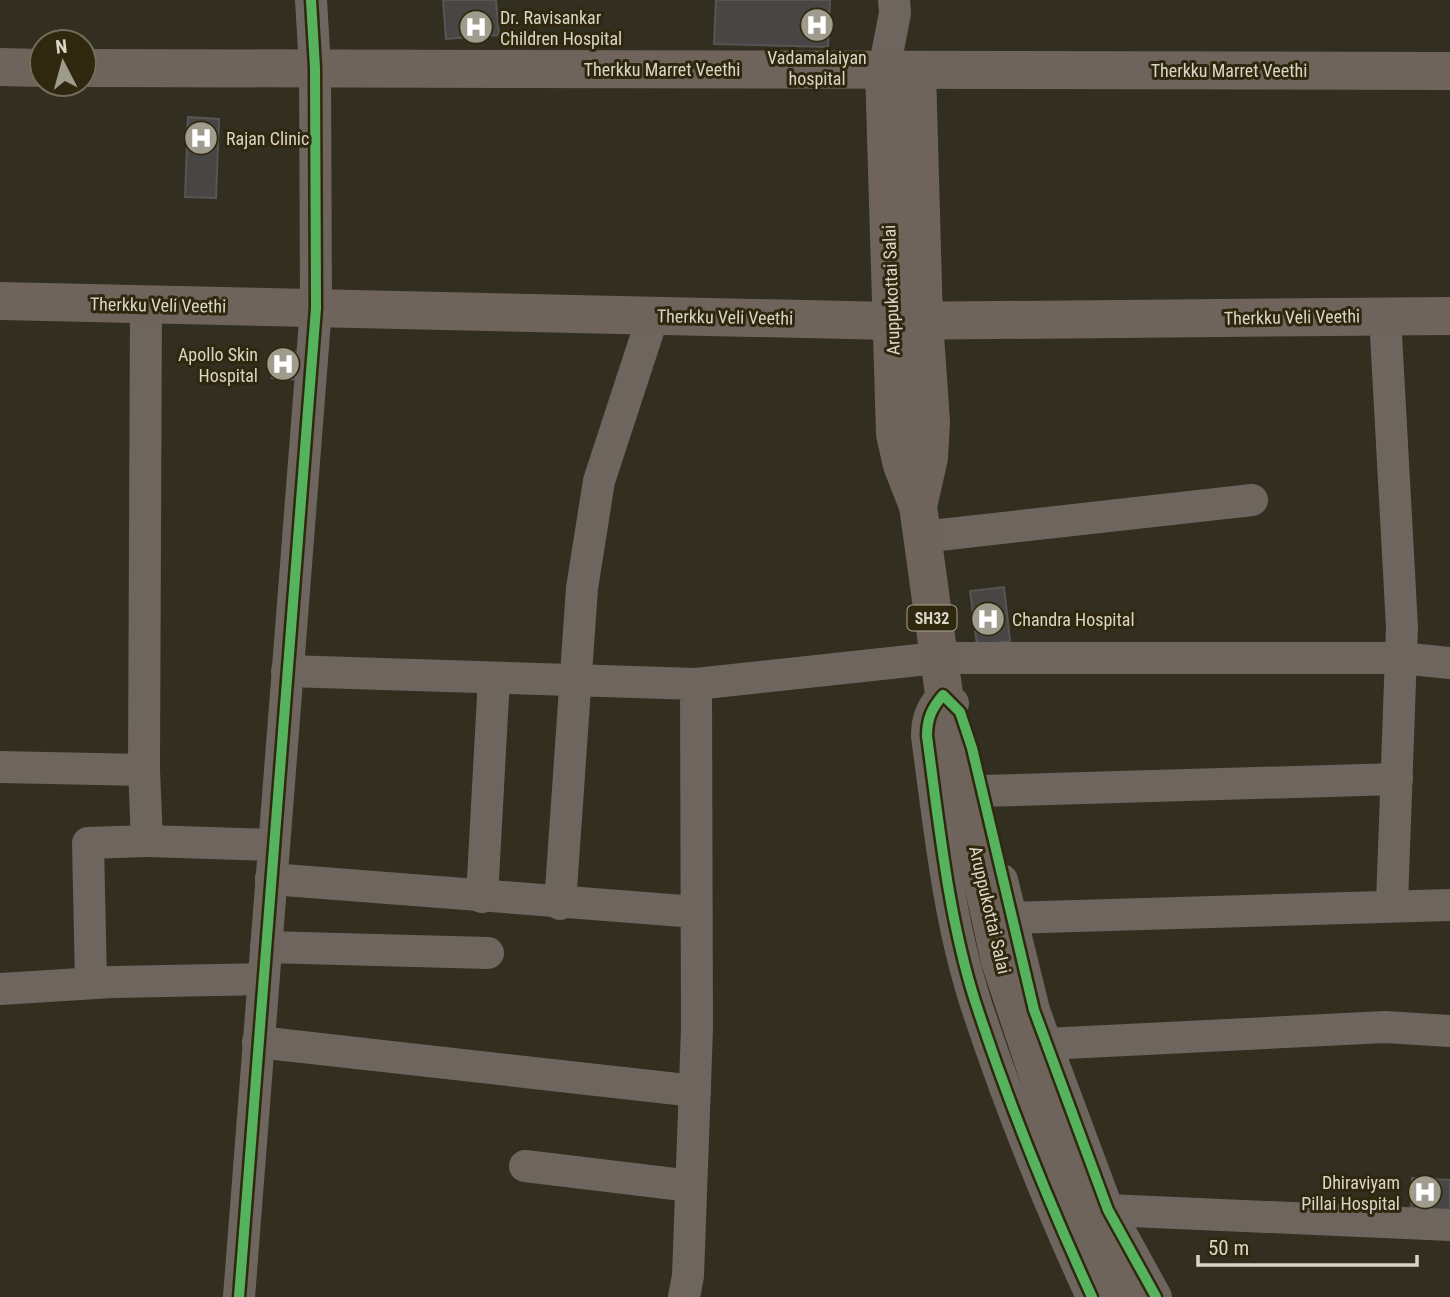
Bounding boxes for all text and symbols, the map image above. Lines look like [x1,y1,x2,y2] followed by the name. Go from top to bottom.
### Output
[798,6,836,44] hospital icon: Vadamalaiyan hospital
[500,7,622,49] place label: Dr. Ravisankar Children Hospital
[457,8,495,46] hospital icon: Dr. Ravisankar Children Hospital
[28,28,98,98] north arrow
[54,35,68,59] text: N
[767,47,867,89] place label: Vadamalaiyan hospital
[584,59,740,80] street label: Therkku Marret Veethi
[1151,60,1307,81] street label: Therkku Marret Veethi
[182,119,220,157] hospital icon: Rajan Clinic
[226,128,309,149] place label: Rajan Clinic
[878,224,904,356] street label: Aruppukottai Salai
[90,293,226,317] street label: Therkku Veli Veethi
[657,305,793,329] street label: Therkku Veli Veethi
[1224,305,1360,329] street label: Therkku Veli Veethi
[178,344,258,386] place label: Apollo Skin Hospital
[264,345,302,383] hospital icon: Apollo Skin Hospital
[969,600,1007,638] hospital icon: Chandra Hospital
[908,606,956,631] road number: SH32
[1012,609,1135,630] place label: Chandra Hospital
[965,844,1015,976] street label: Aruppukottai Salai
[1301,1172,1400,1214] place label: Dhiraviyam Pillai Hospital
[1406,1173,1444,1211] hospital icon: Dhiraviyam Pillai Hospital
[1198,1224,1417,1268] scale bar
[1208,1236,1249,1260] text: 50 m

